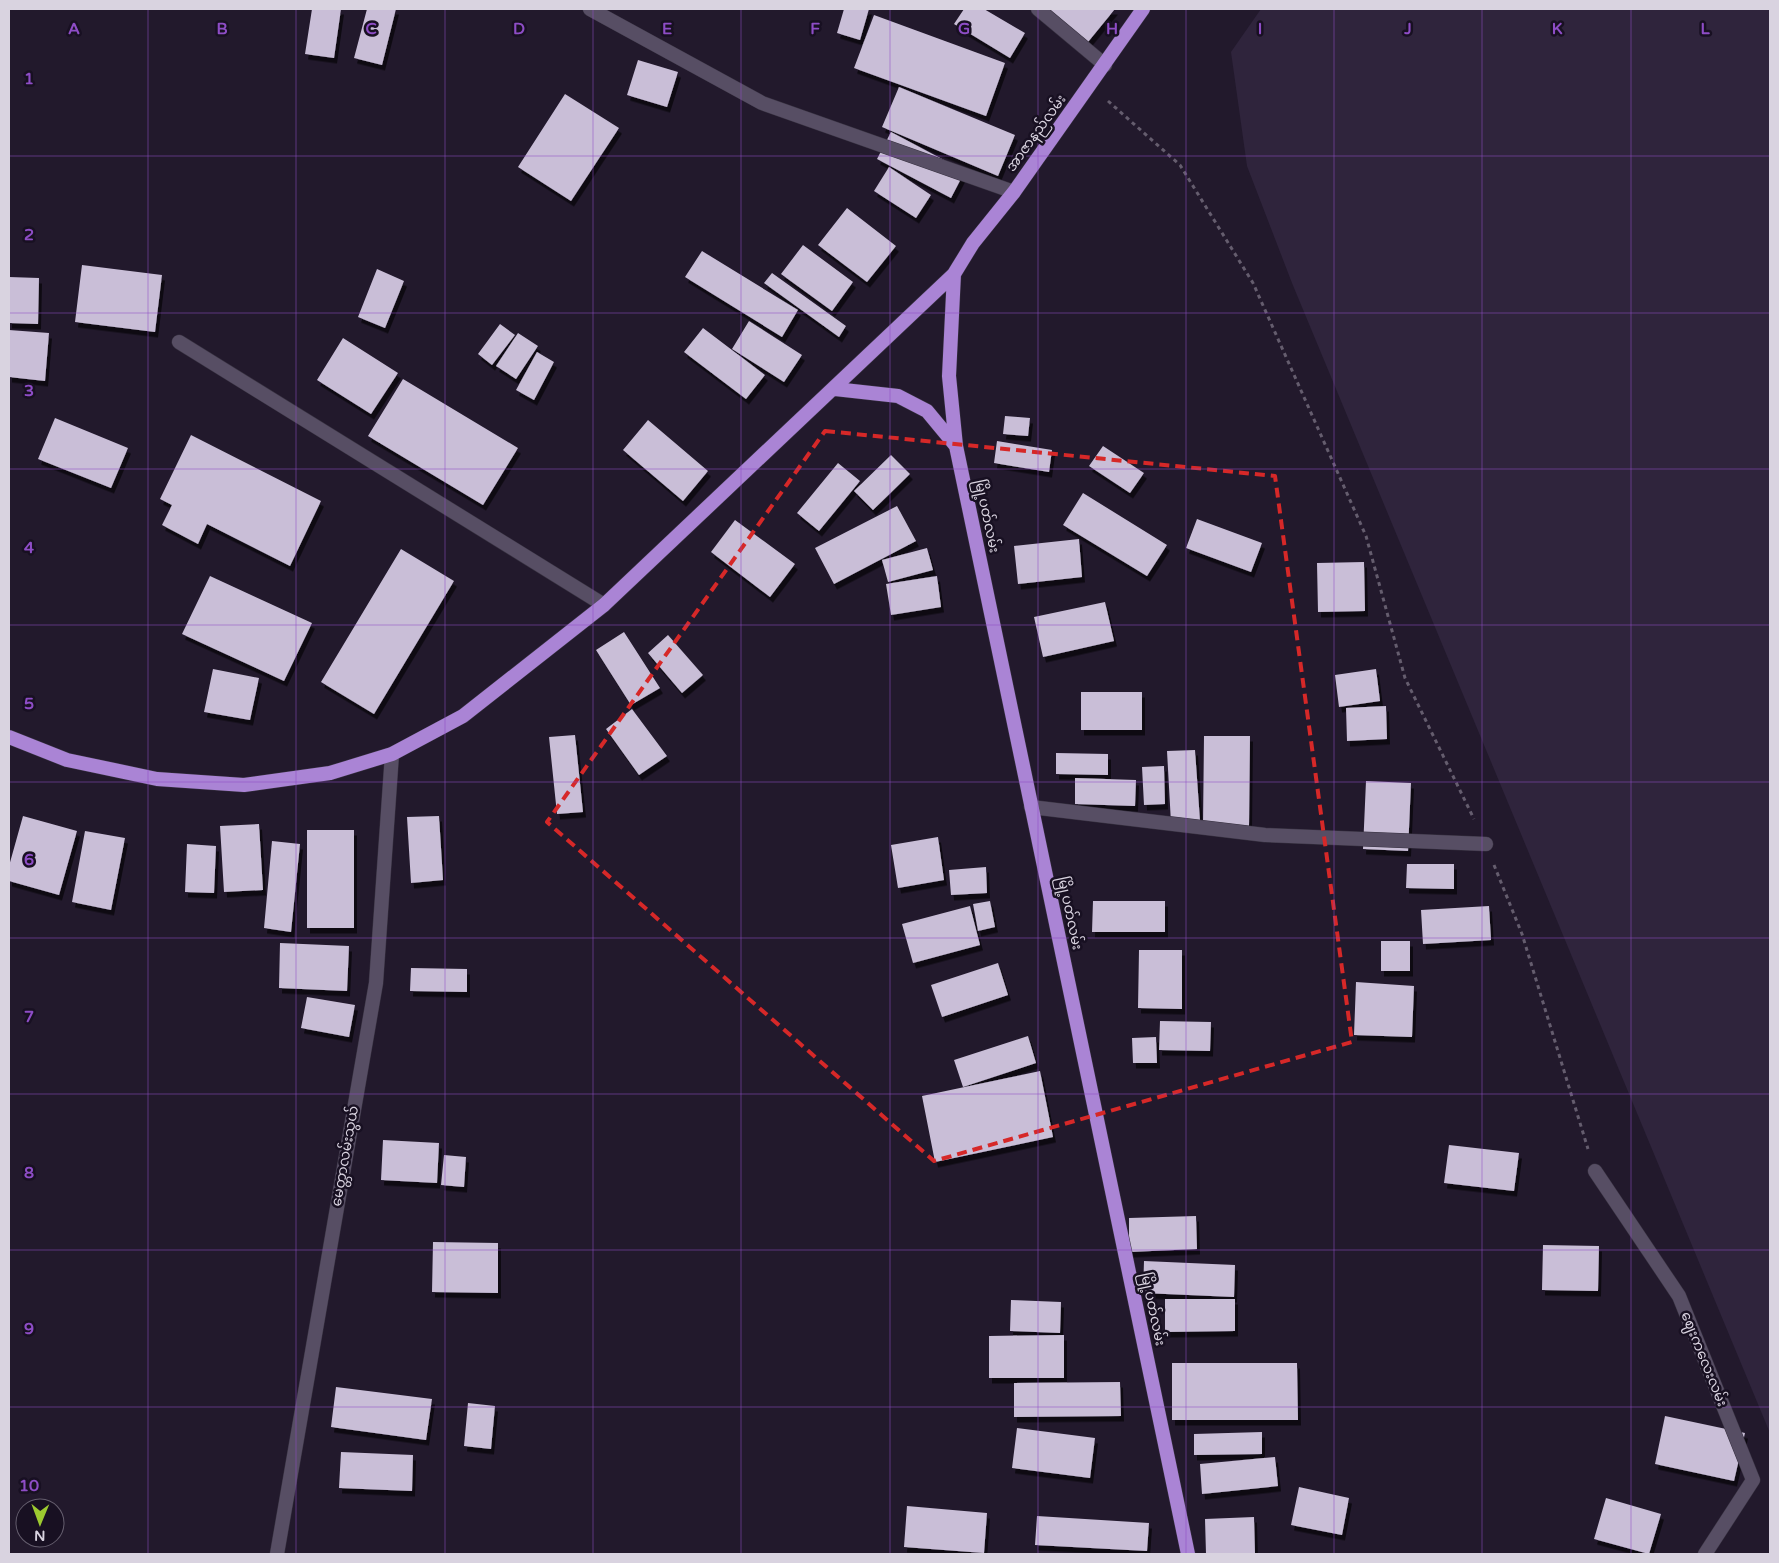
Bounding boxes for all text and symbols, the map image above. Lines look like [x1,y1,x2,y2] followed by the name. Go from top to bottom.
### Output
[68,19,80,39] text: A
[216,19,228,39] text: B
[365,19,377,39] text: C
[513,19,525,39] text: D
[662,19,672,39] text: E
[810,19,820,39] text: F
[958,19,970,39] text: G
[1106,19,1118,39] text: H
[1258,19,1262,39] text: I
[1403,19,1412,39] text: J
[1552,19,1563,39] text: K
[1700,19,1710,39] text: L
[24,69,34,89] text: 1
[1001,90,1072,177] street label: အာဇာနည်လမ်း
[24,225,34,245] text: 2
[24,381,34,401] text: 3
[968,477,1005,555] street label: မြို့ပတ်လမ်း
[24,538,34,558] text: 4
[24,694,34,714] text: 5
[24,850,34,870] text: 6
[1051,874,1088,952] street label: မြို့ပတ်လမ်း
[24,1007,34,1027] text: 7
[326,1104,365,1208] street label: မေတ္တာလမ်းသွယ်
[24,1163,34,1183] text: 8
[1134,1270,1171,1348] street label: မြို့ပတ်လမ်း
[1674,1308,1733,1410] street label: ဈေးကလေးလမ်း
[24,1319,34,1339] text: 9
[19,1476,39,1496] text: 10
[15,1498,65,1548] north arrow
[34,1527,46,1544] text: N

